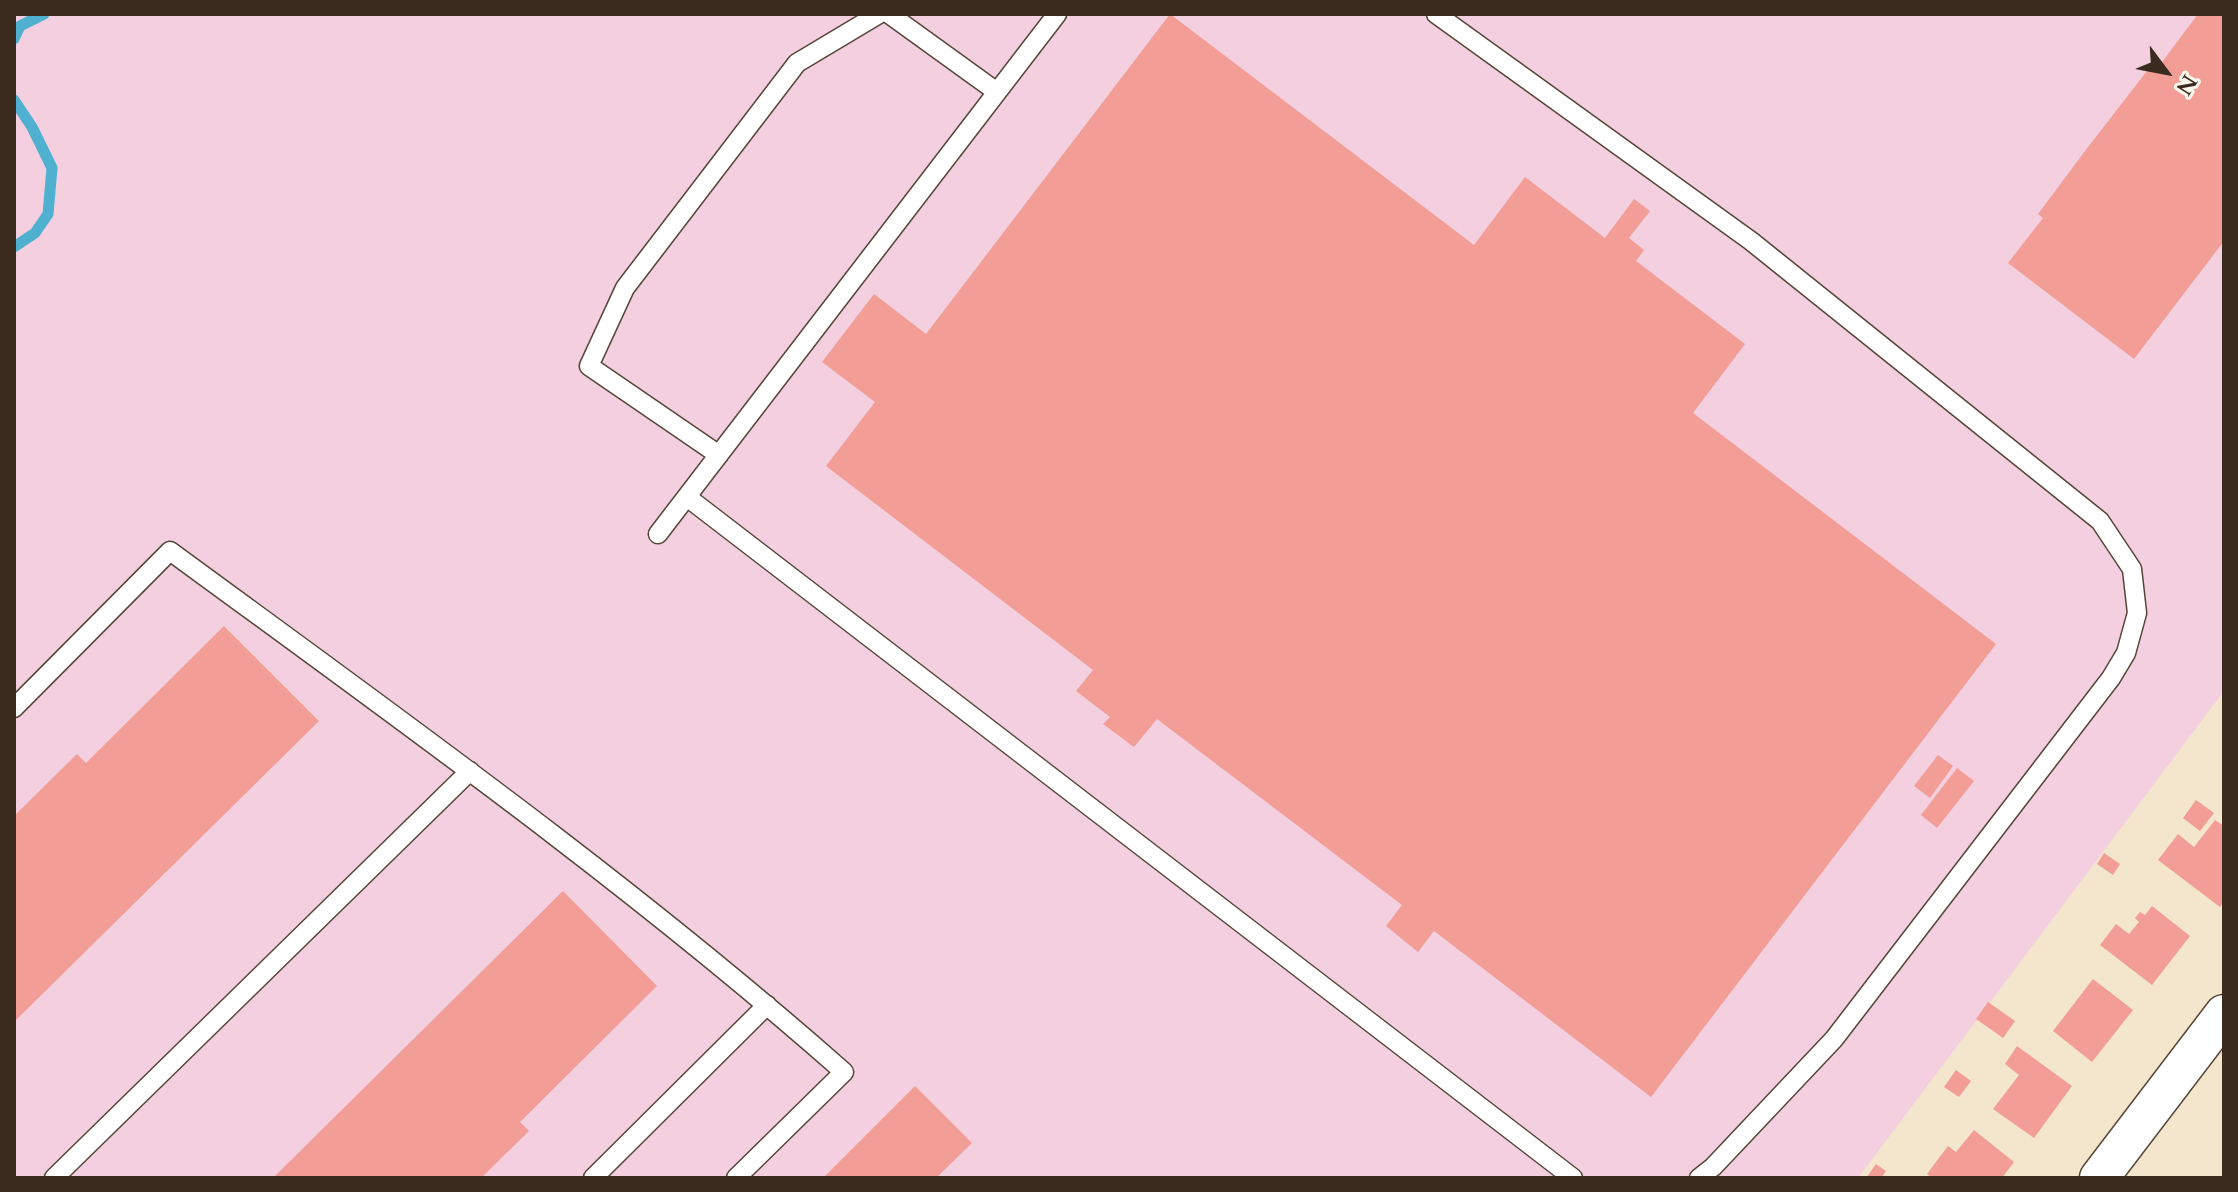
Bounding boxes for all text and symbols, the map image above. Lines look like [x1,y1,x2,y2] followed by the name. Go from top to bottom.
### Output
[2126,32,2206,112] north arrow
[2169,69,2204,101] text: N

